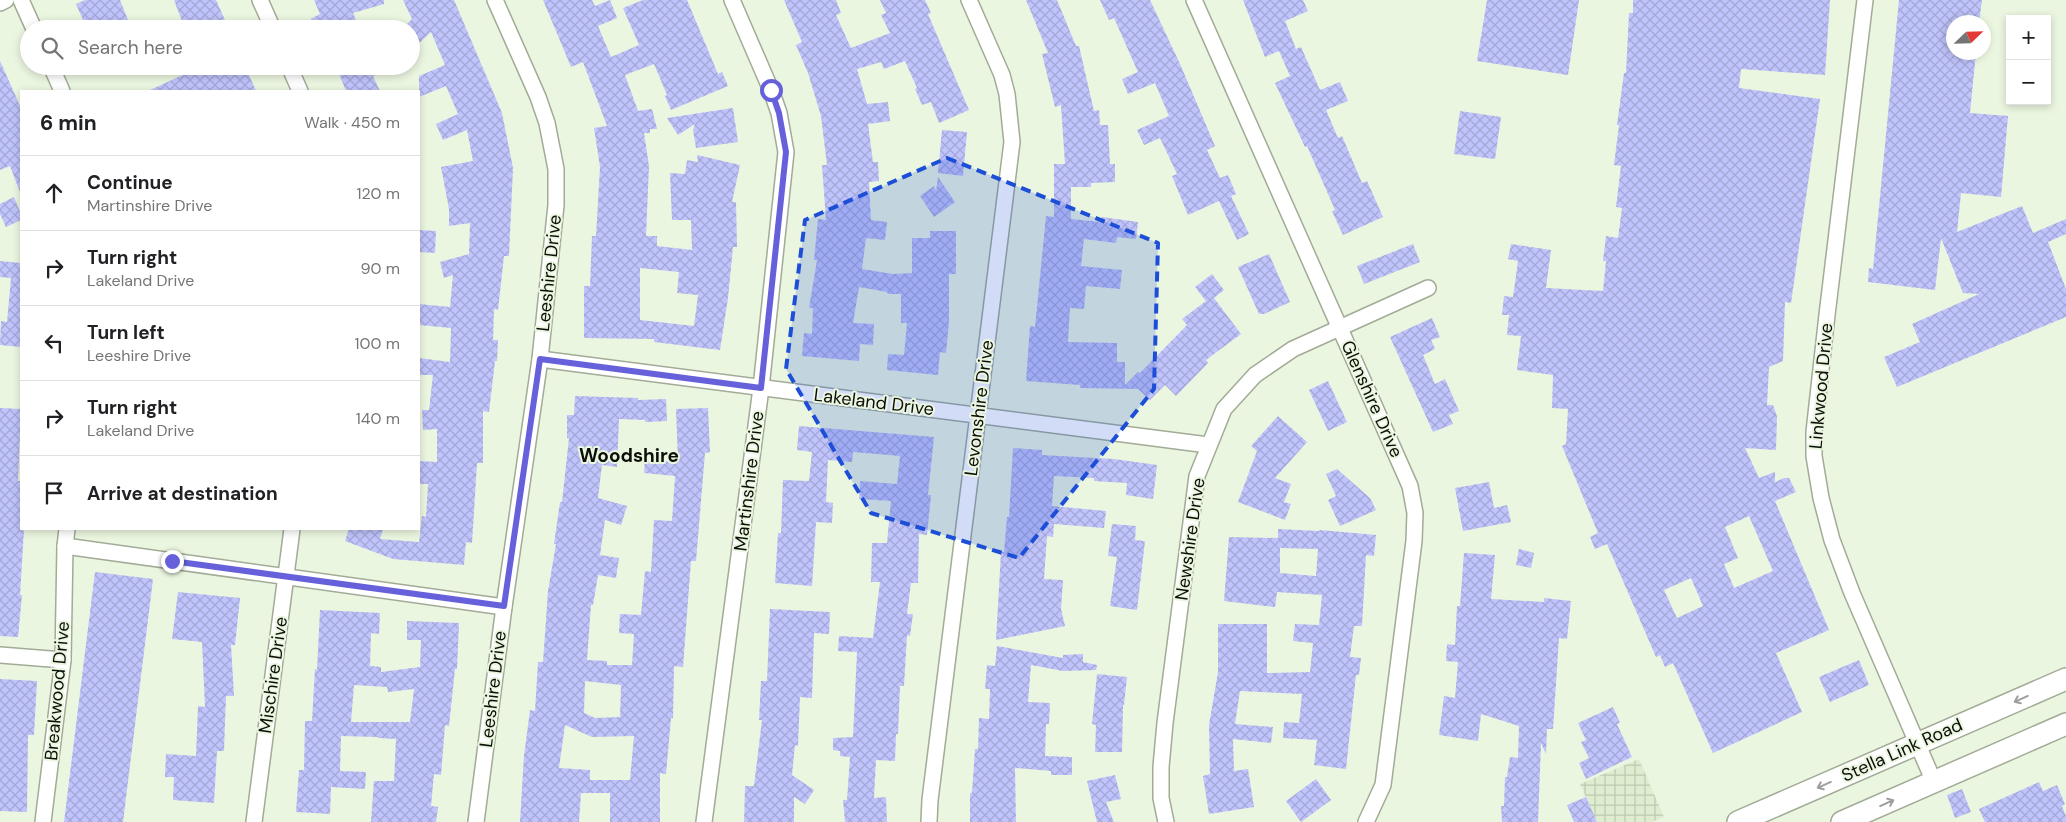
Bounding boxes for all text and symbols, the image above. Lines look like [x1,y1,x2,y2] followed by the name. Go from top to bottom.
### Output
[1946,15,1991,60] north arrow
[2006,15,2051,105] map controls
[2006,15,2051,60] button: +
[20,20,420,75] search box
[38,34,66,62] icon: search
[78,35,183,60] text: Search here
[2006,60,2051,105] button: −
[760,79,783,102] route start
[40,109,97,137] text: 6 min
[304,112,400,133] text: Walk · 450 m
[87,170,173,195] text: Continue
[40,179,68,207] icon: ahead
[356,183,400,204] text: 120 m
[87,195,212,216] text: Martinshire Drive
[531,213,567,333] street label: Leeshire Drive
[87,245,177,270] text: Turn right
[40,254,68,282] icon: right
[360,258,400,279] text: 90 m
[87,270,194,291] text: Lakeland Drive
[87,320,165,345] text: Turn left
[1804,322,1838,450] street label: Linkwood Drive
[40,329,68,357] icon: left
[355,333,400,354] text: 100 m
[1335,337,1409,461] street label: Glenshire Drive
[959,339,999,477] street label: Levonshire Drive
[87,345,191,366] text: Leeshire Drive
[813,383,935,421] street label: Lakeland Drive
[87,395,177,420] text: Turn right
[40,404,68,432] icon: right
[356,408,400,429] text: 140 m
[728,410,770,552] street label: Martinshire Drive
[87,420,194,441] text: Lakeland Drive
[579,443,679,468] district label: Woodshire
[1170,476,1210,602] street label: Newshire Drive
[40,479,68,507] icon: arrive
[87,481,278,506] text: Arrive at destination
[161,550,184,573] route end
[253,615,293,735] street label: Mischire Drive
[39,620,75,762] street label: Breakwood Drive
[474,629,512,749] street label: Leeshire Drive
[2014,694,2029,704] one-way arrow
[1838,713,1966,787] street label: Stella Link Road
[1817,780,1832,790] one-way arrow
[1879,797,1894,807] one-way arrow

